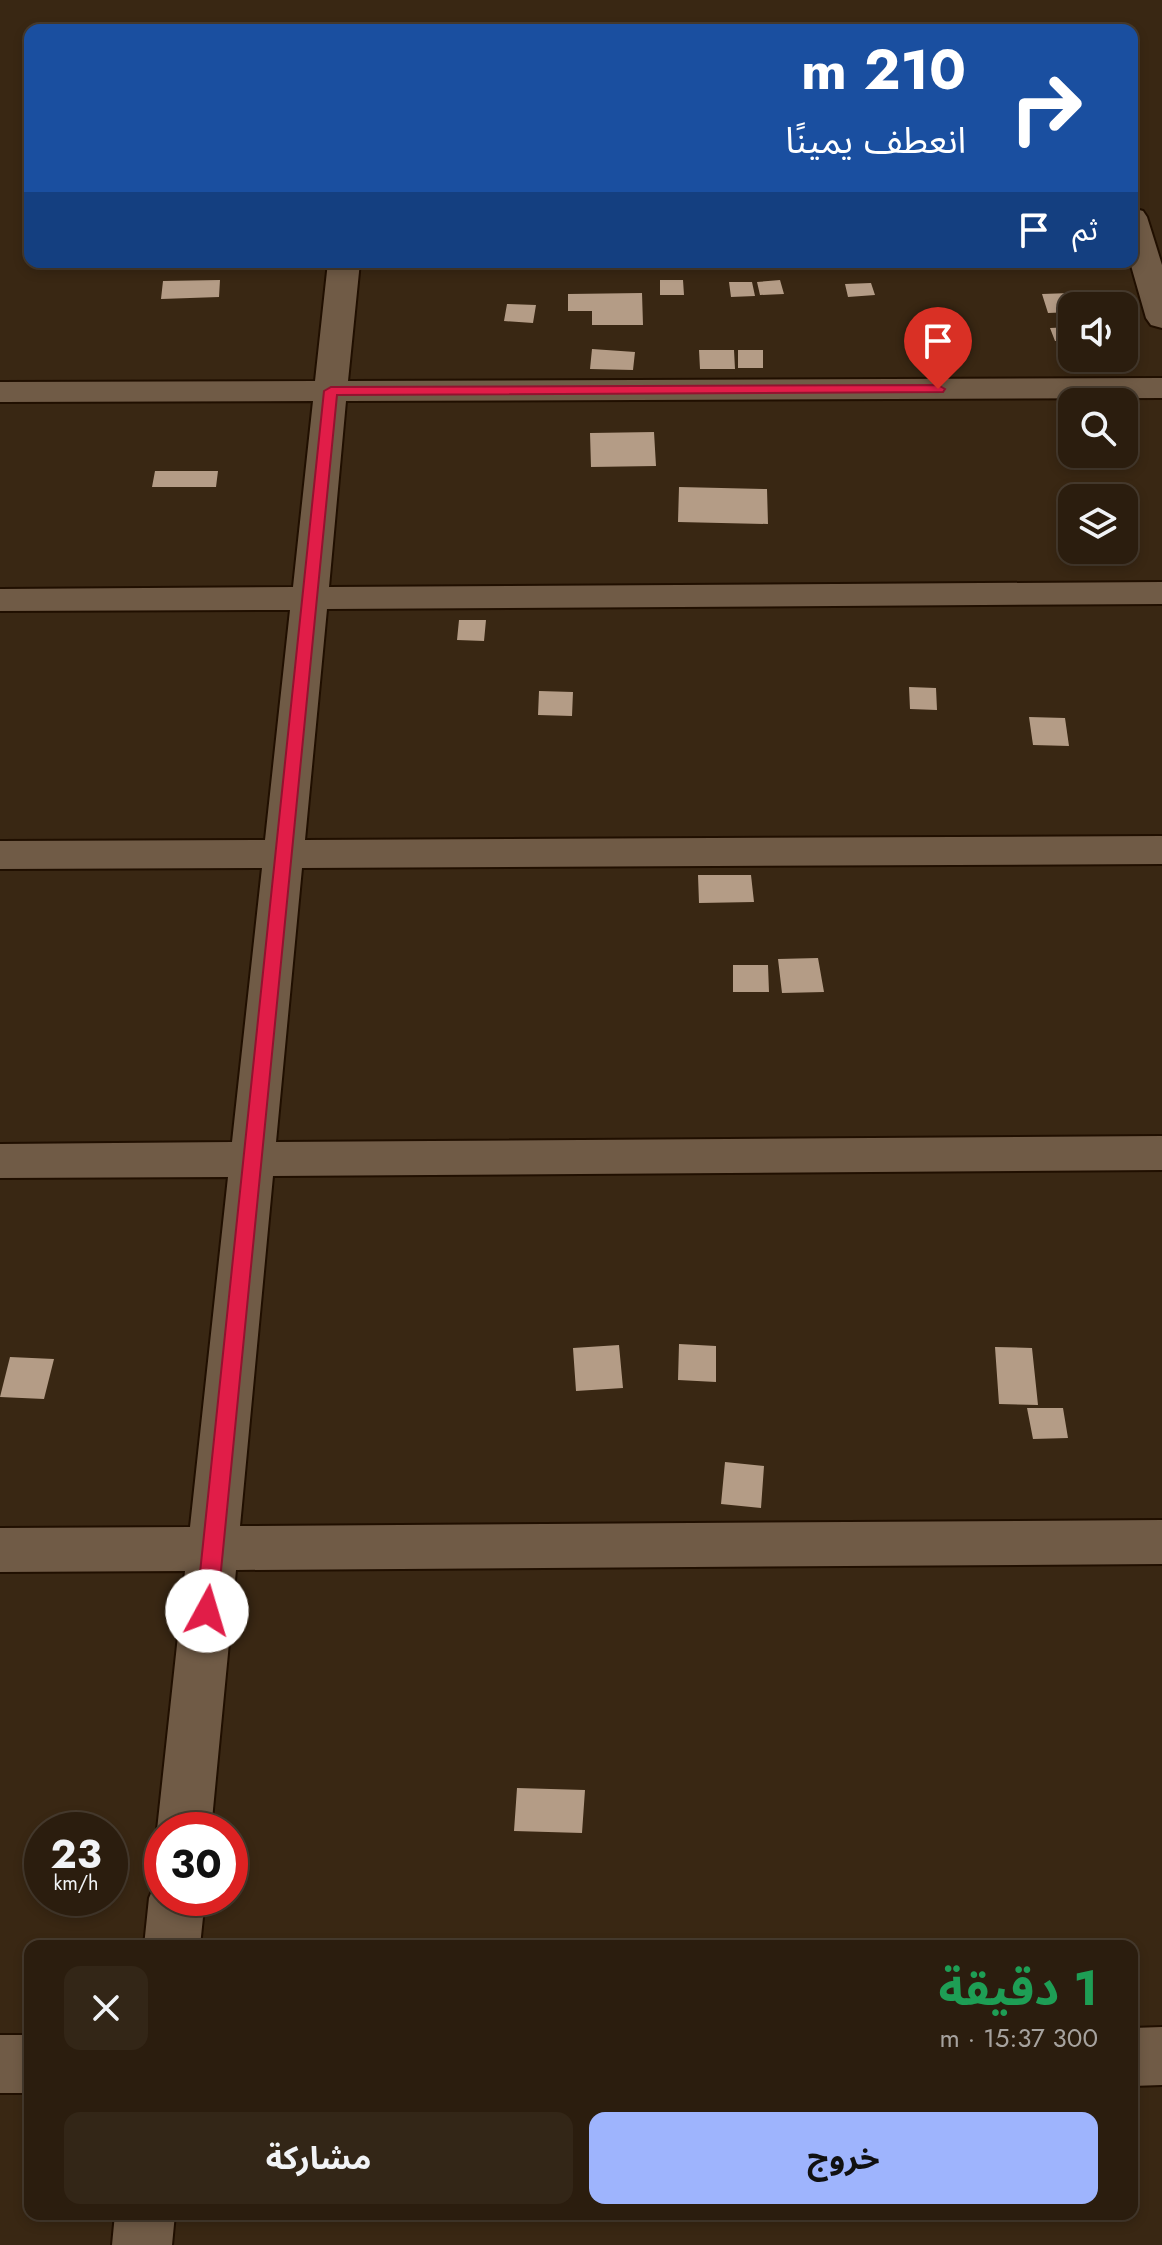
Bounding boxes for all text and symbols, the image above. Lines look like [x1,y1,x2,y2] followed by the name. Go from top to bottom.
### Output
[801,29,966,110] text: 210 m
[994,56,1098,160] icon: right
[785,114,966,166] text: انعطف يمينًا
[1012,208,1056,252] icon: arrive
[1072,208,1098,251] text: ثم
[1058,292,1138,564] map controls
[1058,292,1138,372] button: sound
[904,307,972,389] pin
[916,319,960,363] icon: arrive
[1058,388,1138,468] button: search
[1058,484,1138,564] button: layers
[165,1569,249,1653] position arrow
[144,1812,248,1916] speed limit sign: 30
[50,1825,102,1883] text: 23
[53,1869,99,1898] text: km/h
[938,1954,1098,2023] text: 1 دقيقة
[64,1966,148,2050] button: close
[939,2019,1098,2057] text: 300 m · 15:37
[64,2112,573,2204] button: مشاركة
[589,2112,1098,2204] button: خروج

